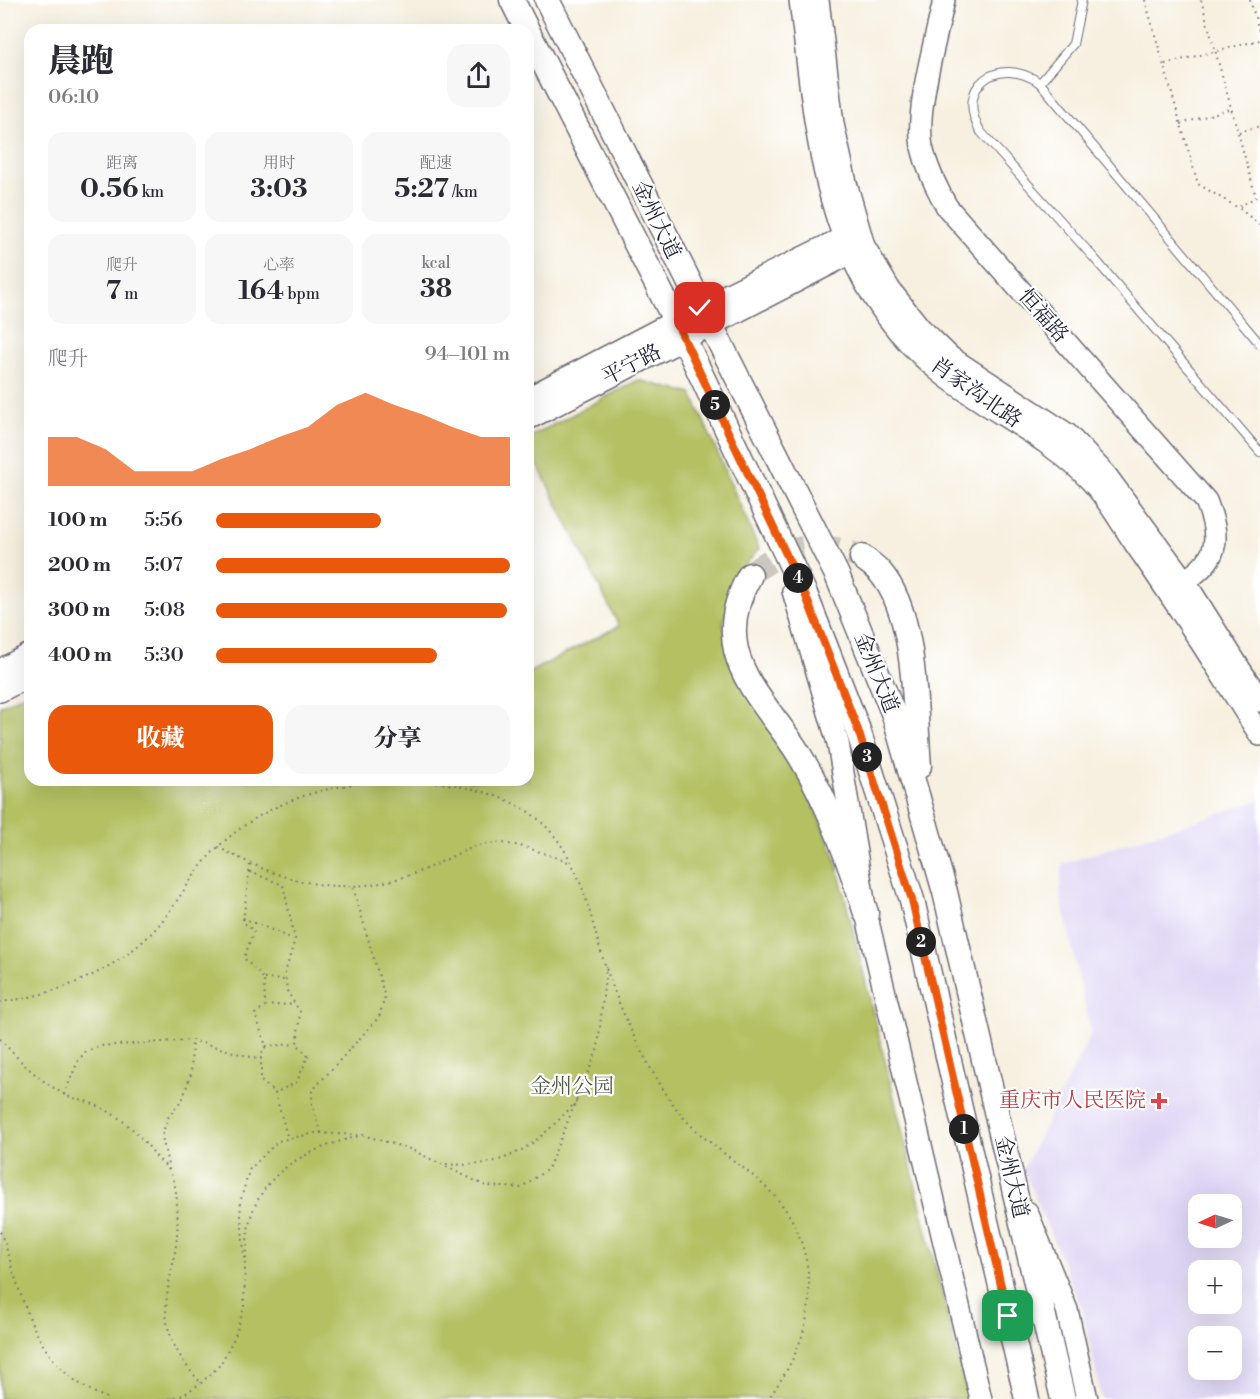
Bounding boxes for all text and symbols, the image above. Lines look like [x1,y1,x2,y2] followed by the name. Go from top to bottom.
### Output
[48,42,114,83] text: 晨跑
[447,44,510,107] button: share
[48,85,99,110] text: 06:10
[106,153,138,173] text: 距离
[263,153,295,173] text: 用时
[420,153,452,173] text: 配速
[80,173,138,205] text: 0.56
[250,173,308,205] text: 3:03
[394,173,449,205] text: 5:27
[626,177,686,263] street label: 金州大道
[138,182,164,202] text: km
[449,182,478,202] text: /km
[421,253,451,273] text: kcal
[106,255,138,275] text: 爬升
[263,255,295,275] text: 心率
[420,273,452,305] text: 38
[106,275,121,307] text: 7
[238,275,284,307] text: 164
[674,282,725,333] pin
[121,284,138,304] text: m
[284,284,320,304] text: bpm
[1013,284,1073,348] street label: 恒福路
[683,291,716,324] icon: check
[598,339,666,391] street label: 平宁路
[424,342,510,367] text: 94–101 m
[48,347,88,372] text: 爬升
[926,352,1026,434] street label: 肖家沟北路
[700,390,730,420] pin: 5
[710,395,720,415] text: 5
[48,508,107,533] text: 100 m
[144,508,183,533] text: 5:56
[48,553,111,578] text: 200 m
[144,553,183,578] text: 5:07
[783,563,813,593] pin: 4
[793,568,803,588] text: 4
[48,598,111,623] text: 300 m
[144,598,185,623] text: 5:08
[848,629,904,717] street label: 金州大道
[48,643,112,668] text: 400 m
[144,643,184,668] text: 5:30
[48,705,273,774] button: 收藏
[285,705,510,774] button: 分享
[852,742,882,772] pin: 3
[862,747,872,767] text: 3
[906,927,936,957] pin: 2
[916,932,926,952] text: 2
[530,1074,614,1100] park label: 金州公园
[999,1088,1146,1114] place label: 重庆市人民医院
[1150,1092,1168,1110] marker: 重庆市人民医院
[949,1114,979,1144] pin: 1
[960,1119,968,1139] text: 1
[989,1133,1033,1221] street label: 金州大道
[1188,1194,1242,1248] north arrow
[1188,1194,1242,1380] map controls
[1188,1260,1242,1314] button: +
[982,1290,1033,1341] pin
[991,1299,1024,1332] icon: arrive
[1188,1326,1242,1380] button: −

